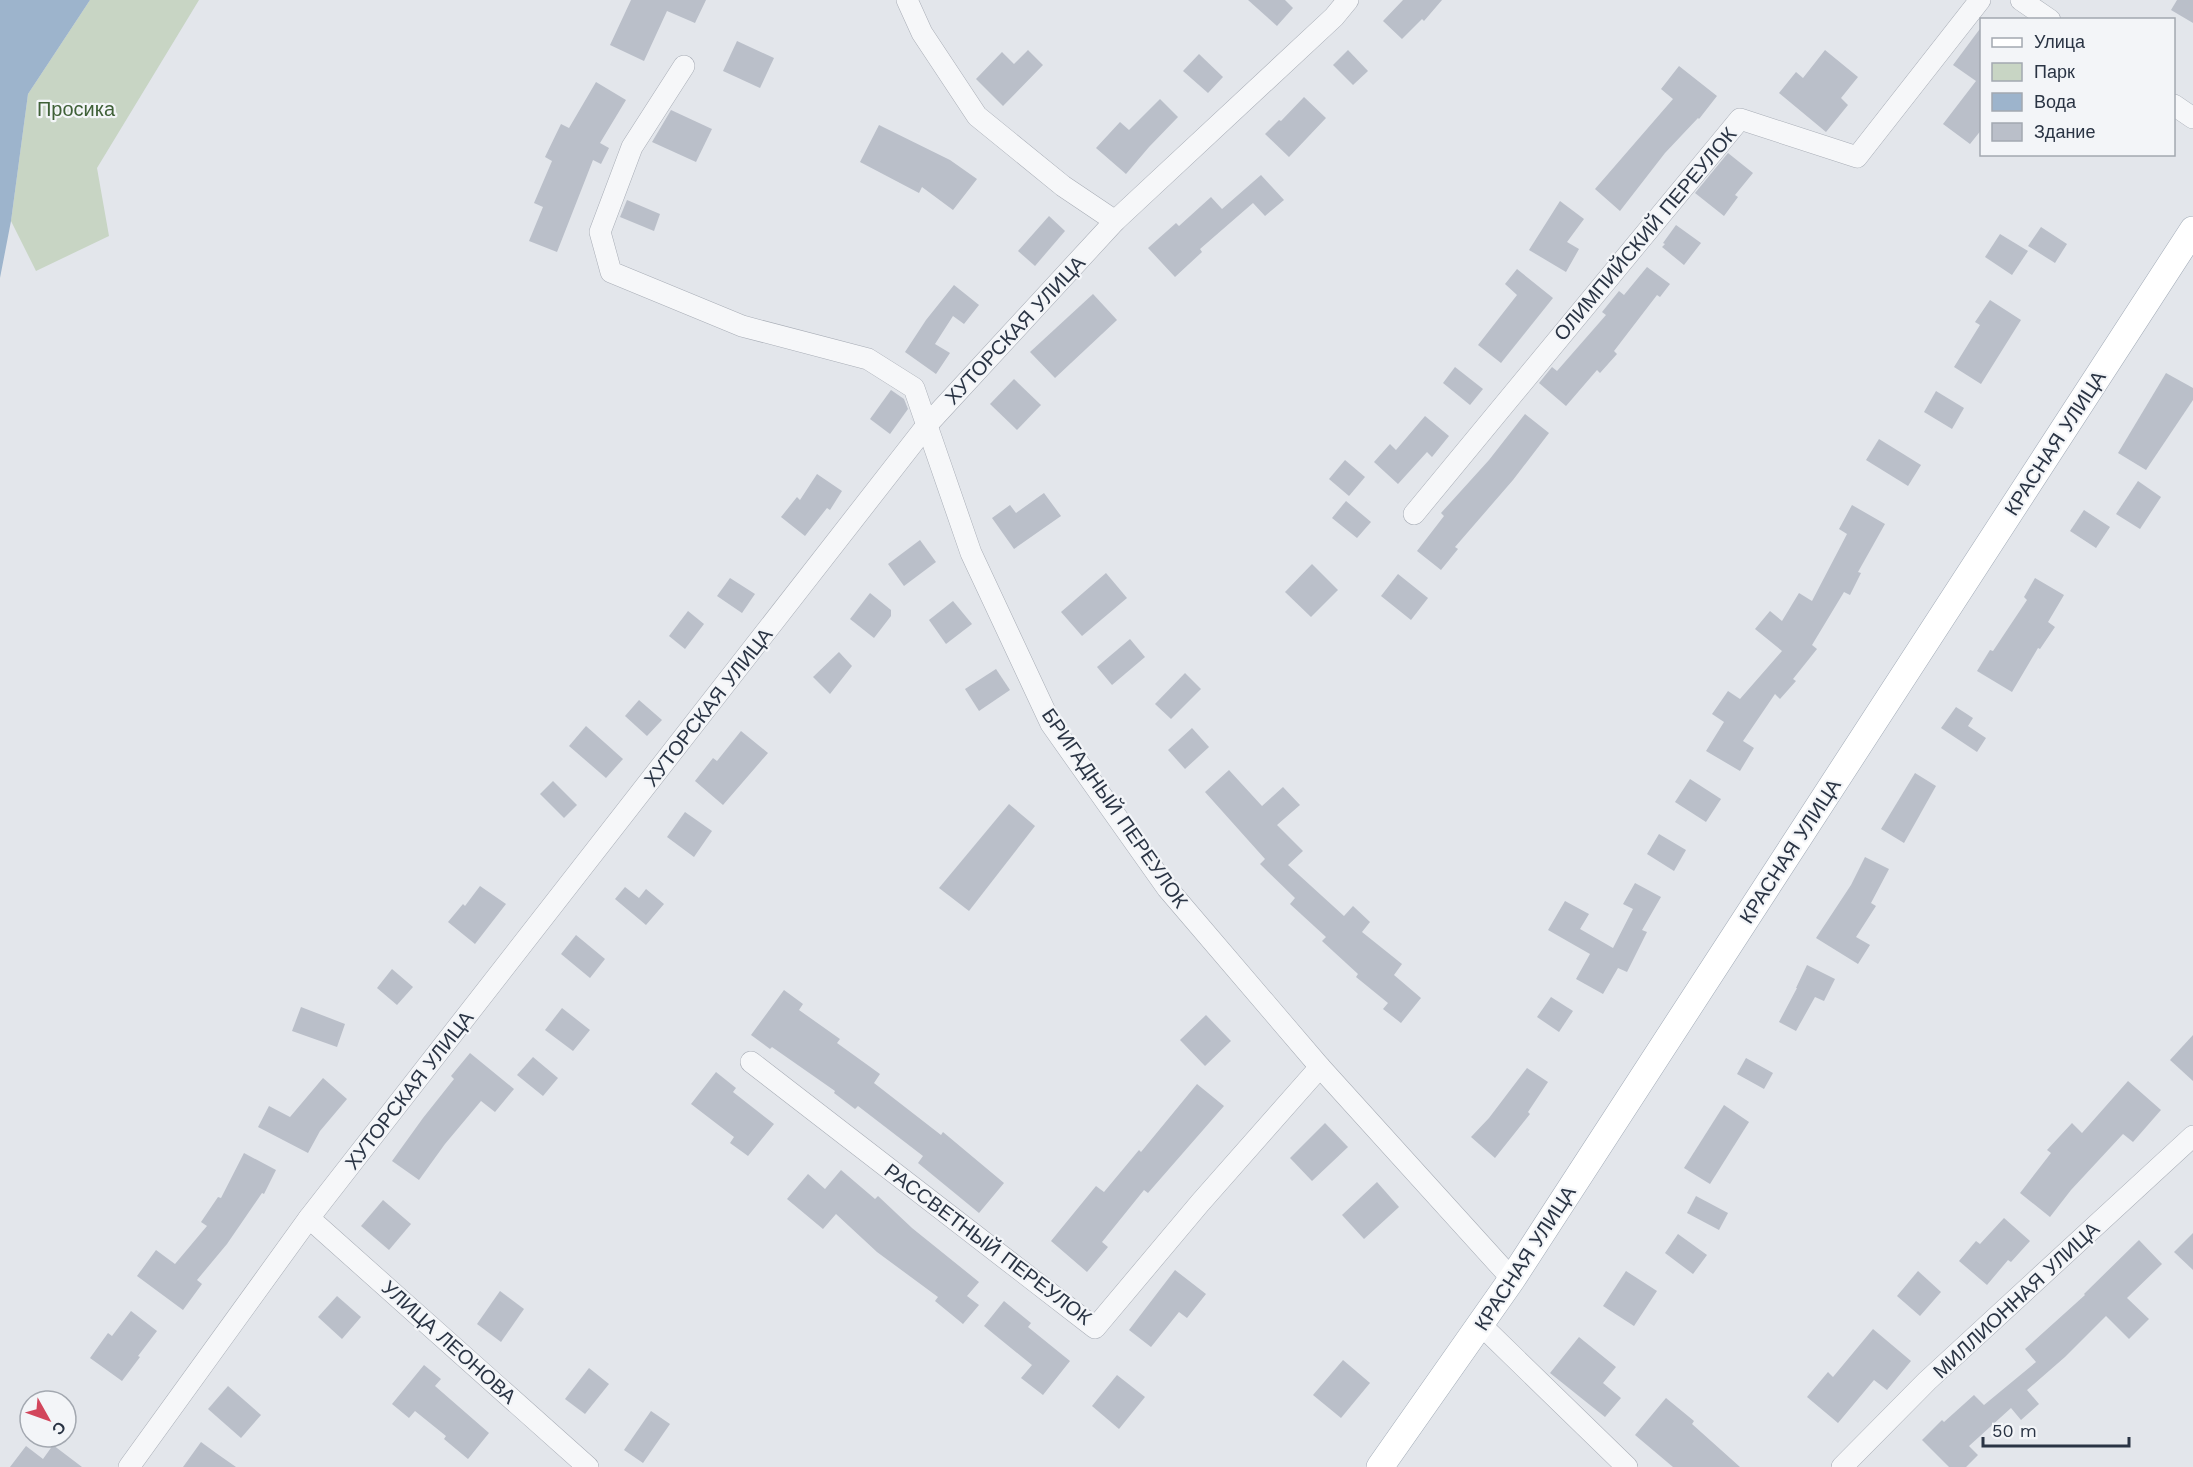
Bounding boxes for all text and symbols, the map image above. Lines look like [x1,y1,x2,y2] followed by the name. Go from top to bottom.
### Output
[1980,18,2175,156] legend
[2034,31,2086,52] text: Улица
[2034,61,2075,82] text: Парк
[2034,91,2077,112] text: Вода
[37,97,116,121] park label: Просика
[2034,121,2095,142] text: Здание
[1549,122,1742,346] street label: ОЛИМПИЙСКИЙ ПЕРЕУЛОК
[940,250,1091,409] street label: ХУТОРСКАЯ УЛИЦА
[1999,366,2111,520] street label: КРАСНАЯ УЛИЦА
[639,622,778,791] street label: ХУТОРСКАЯ УЛИЦА
[1037,704,1193,913] street label: БРИГАДНЫЙ ПЕРЕУЛОК
[1734,774,1846,928] street label: КРАСНАЯ УЛИЦА
[340,1005,479,1174] street label: ХУТОРСКАЯ УЛИЦА
[880,1158,1096,1330] street label: РАССВЕТНЫЙ ПЕРЕУЛОК
[1469,1181,1581,1335] street label: КРАСНАЯ УЛИЦА
[1928,1216,2105,1383] street label: МИЛЛИОННАЯ УЛИЦА
[377,1275,522,1409] street label: УЛИЦА ЛЕОНОВА
[18,1389,78,1449] north arrow
[1983,1410,2128,1448] scale bar
[48,1418,70,1439] text: С
[1992,1420,2037,1441] text: 50 m

